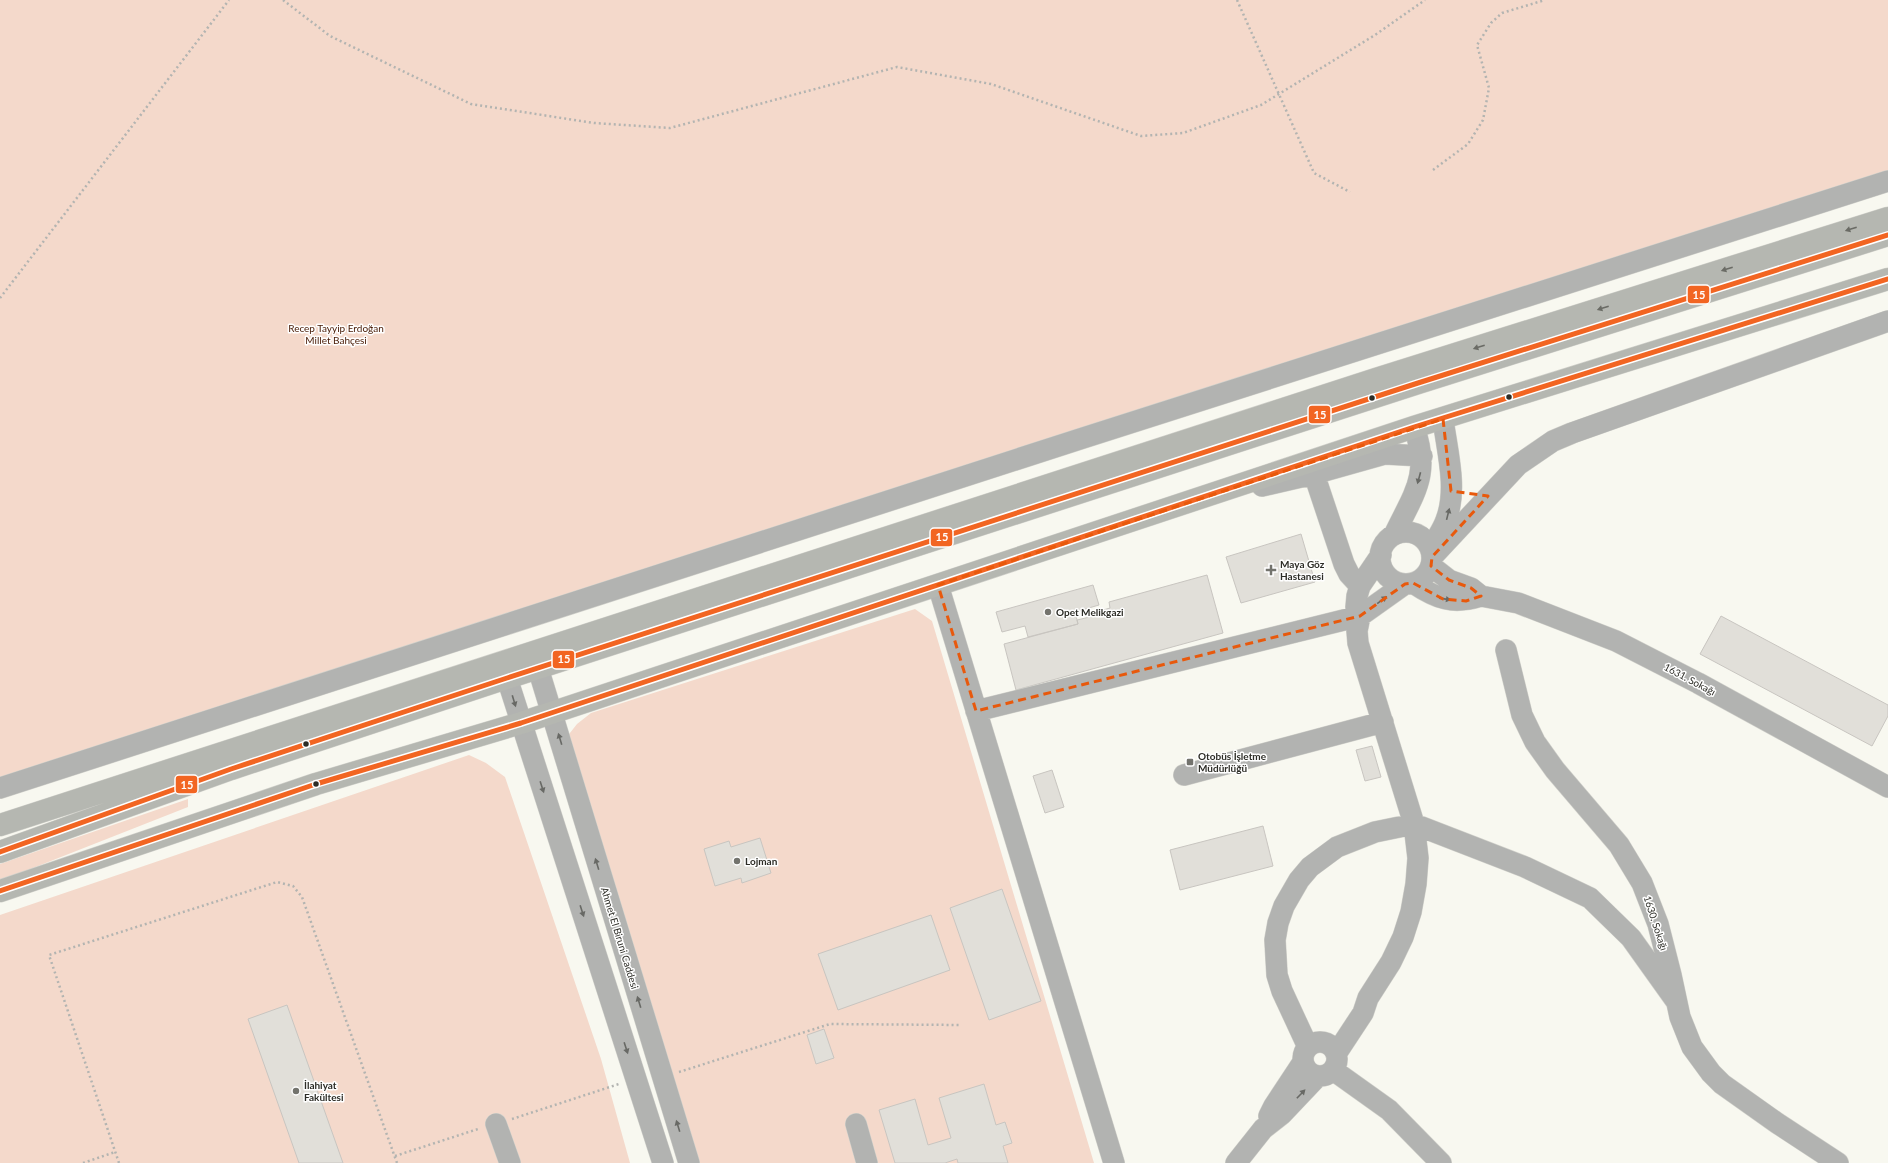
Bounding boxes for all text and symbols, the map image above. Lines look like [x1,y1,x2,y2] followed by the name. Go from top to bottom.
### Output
[1844,226,1856,232] one-way arrow
[1721,266,1733,272] one-way arrow
[1687,285,1710,304] line badge: 15
[1693,288,1705,301] text: 15
[1597,305,1609,311] one-way arrow
[288,322,384,346] park label: Recep Tayyip Erdoğan Millet Bahçesi
[1473,344,1485,350] one-way arrow
[1504,392,1514,402] unlabelled marker
[1367,393,1377,403] unlabelled marker
[1308,405,1331,424] line badge: 15
[1314,408,1326,421] text: 15
[1416,473,1422,485] one-way arrow
[1445,508,1451,520] one-way arrow
[930,528,953,547] line badge: 15
[936,530,948,543] text: 15
[1280,558,1325,582] place label: Maya Göz Hastanesi
[1265,564,1277,576] marker: Maya Göz Hastanesi
[1377,596,1388,604] one-way arrow
[1439,596,1451,602] one-way arrow
[1056,606,1124,618] place label: Opet Melikgazi
[1043,607,1053,617] marker: Opet Melikgazi
[552,650,575,669] line badge: 15
[558,652,570,665] text: 15
[1662,660,1718,698] street label: 1631. Sokağı
[511,695,517,707] one-way arrow
[557,733,563,745] one-way arrow
[301,739,311,749] unlabelled marker
[1198,750,1267,774] place label: Otobüs İşletme Müdürlüğü
[1185,757,1195,767] marker: Otobüs İşletme Müdürlüğü
[175,775,198,794] line badge: 15
[181,778,193,791] text: 15
[311,779,321,789] unlabelled marker
[539,781,545,793] one-way arrow
[745,855,778,867] place label: Lojman
[732,856,742,866] marker: Lojman
[594,858,600,870] one-way arrow
[599,886,641,990] street label: Ahmet El Biruni Caddesi
[1642,894,1670,952] street label: 1630. Sokağı
[579,905,585,917] one-way arrow
[636,995,642,1007] one-way arrow
[623,1042,629,1054] one-way arrow
[304,1079,344,1103] place label: İlahiyat Fakültesi
[291,1086,301,1096] marker: İlahiyat Fakültesi
[1296,1089,1306,1099] one-way arrow
[675,1119,681,1131] one-way arrow

